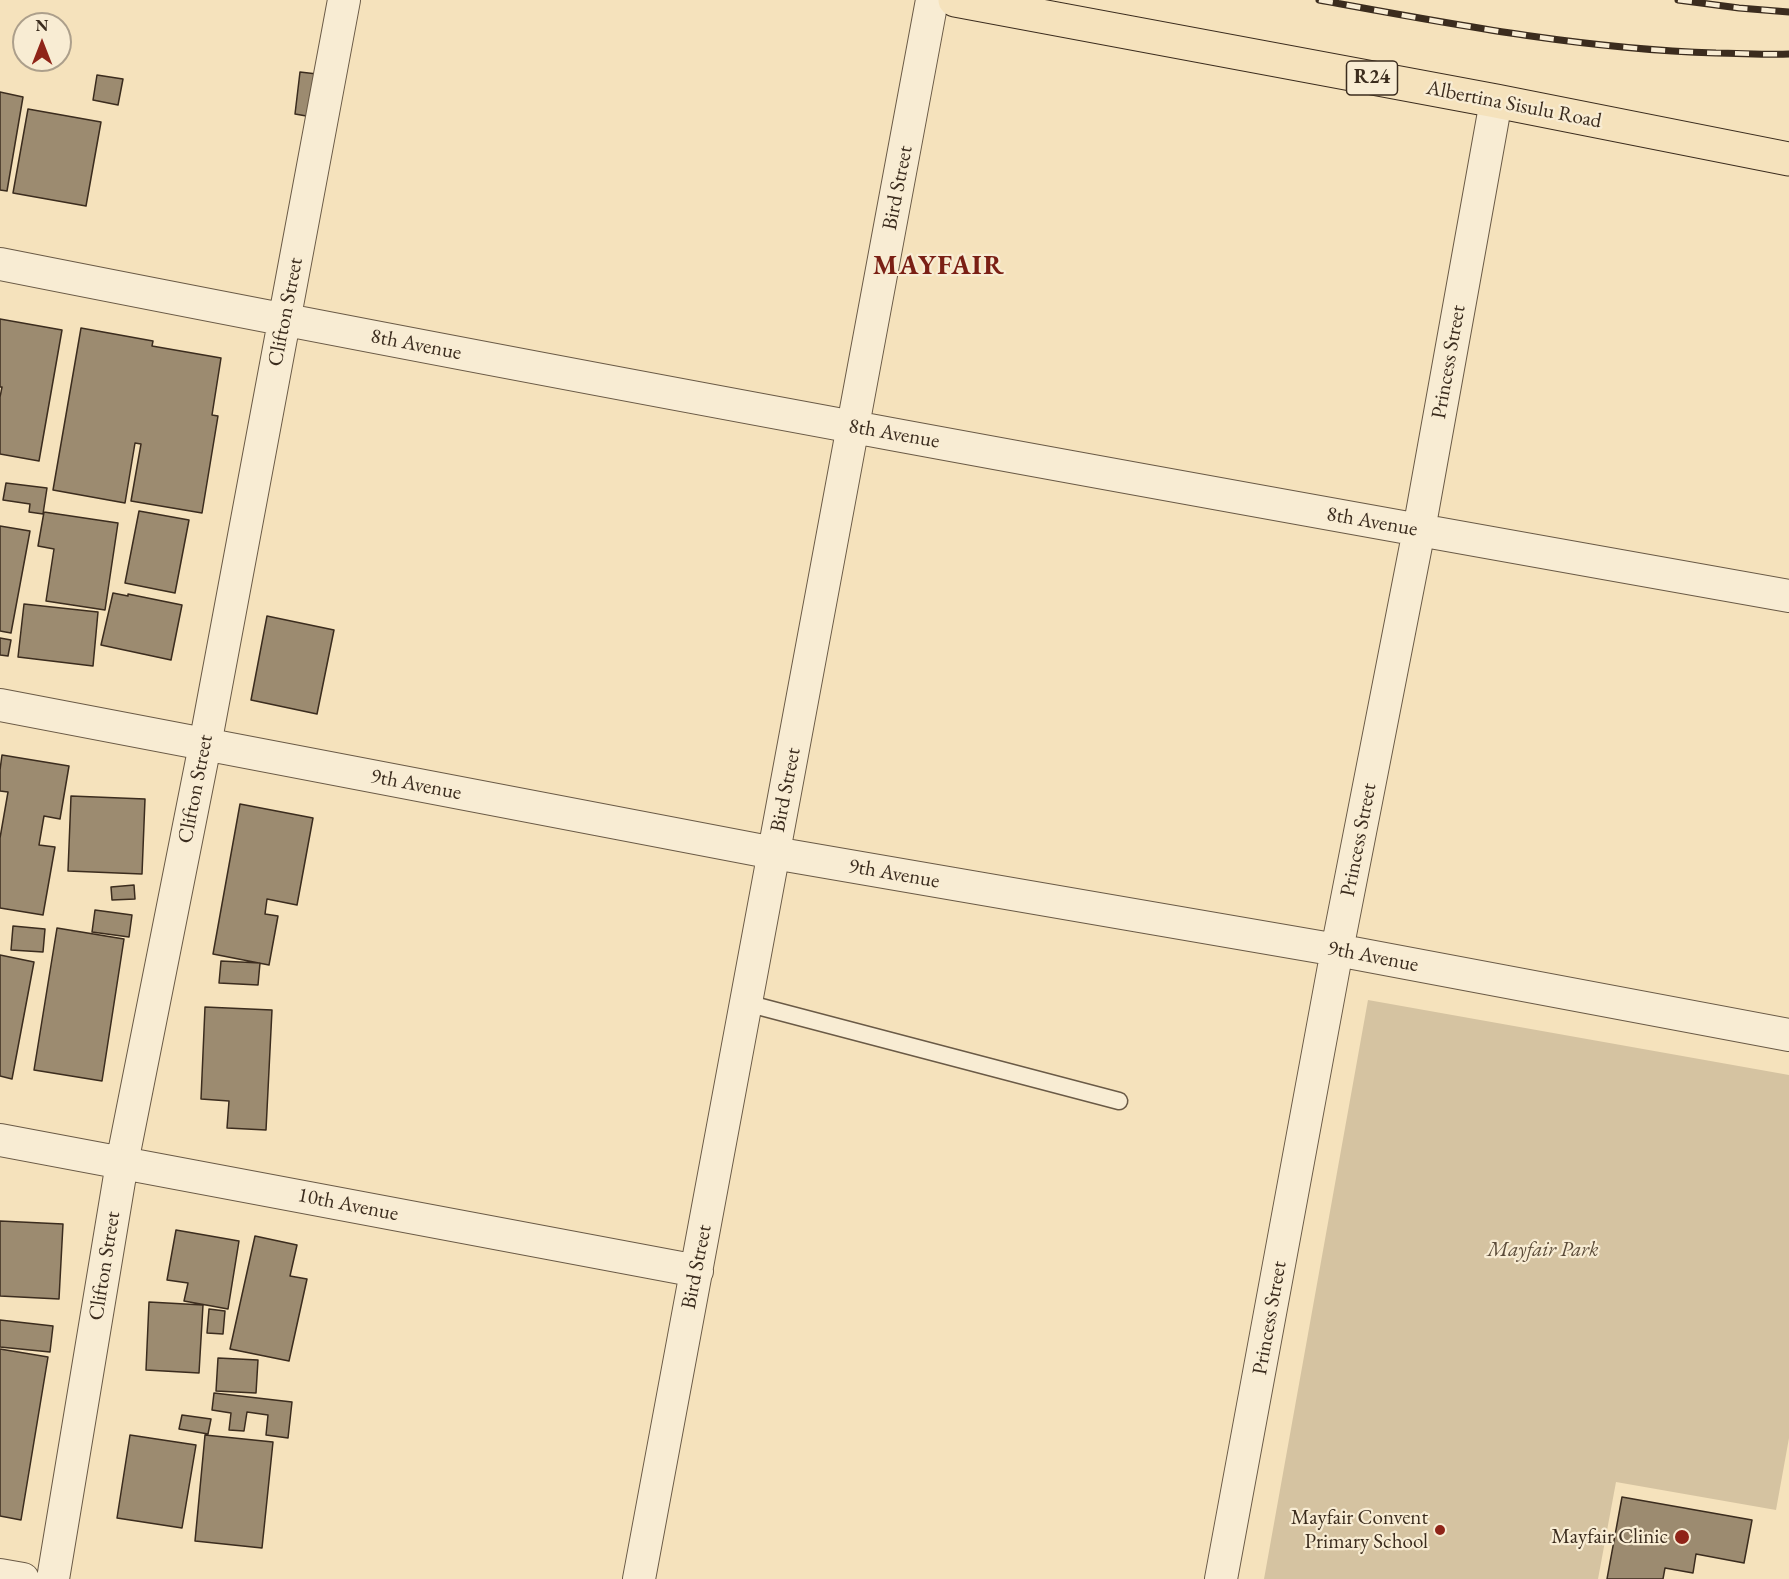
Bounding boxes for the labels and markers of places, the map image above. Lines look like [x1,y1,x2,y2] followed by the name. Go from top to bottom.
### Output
[1291,1505,1428,1555] place label: Mayfair Convent Primary School
[1433,1523,1447,1537] marker: Mayfair Convent Primary School
[1551,1524,1668,1550] place label: Mayfair Clinic
[1673,1528,1691,1546] marker: Mayfair Clinic

